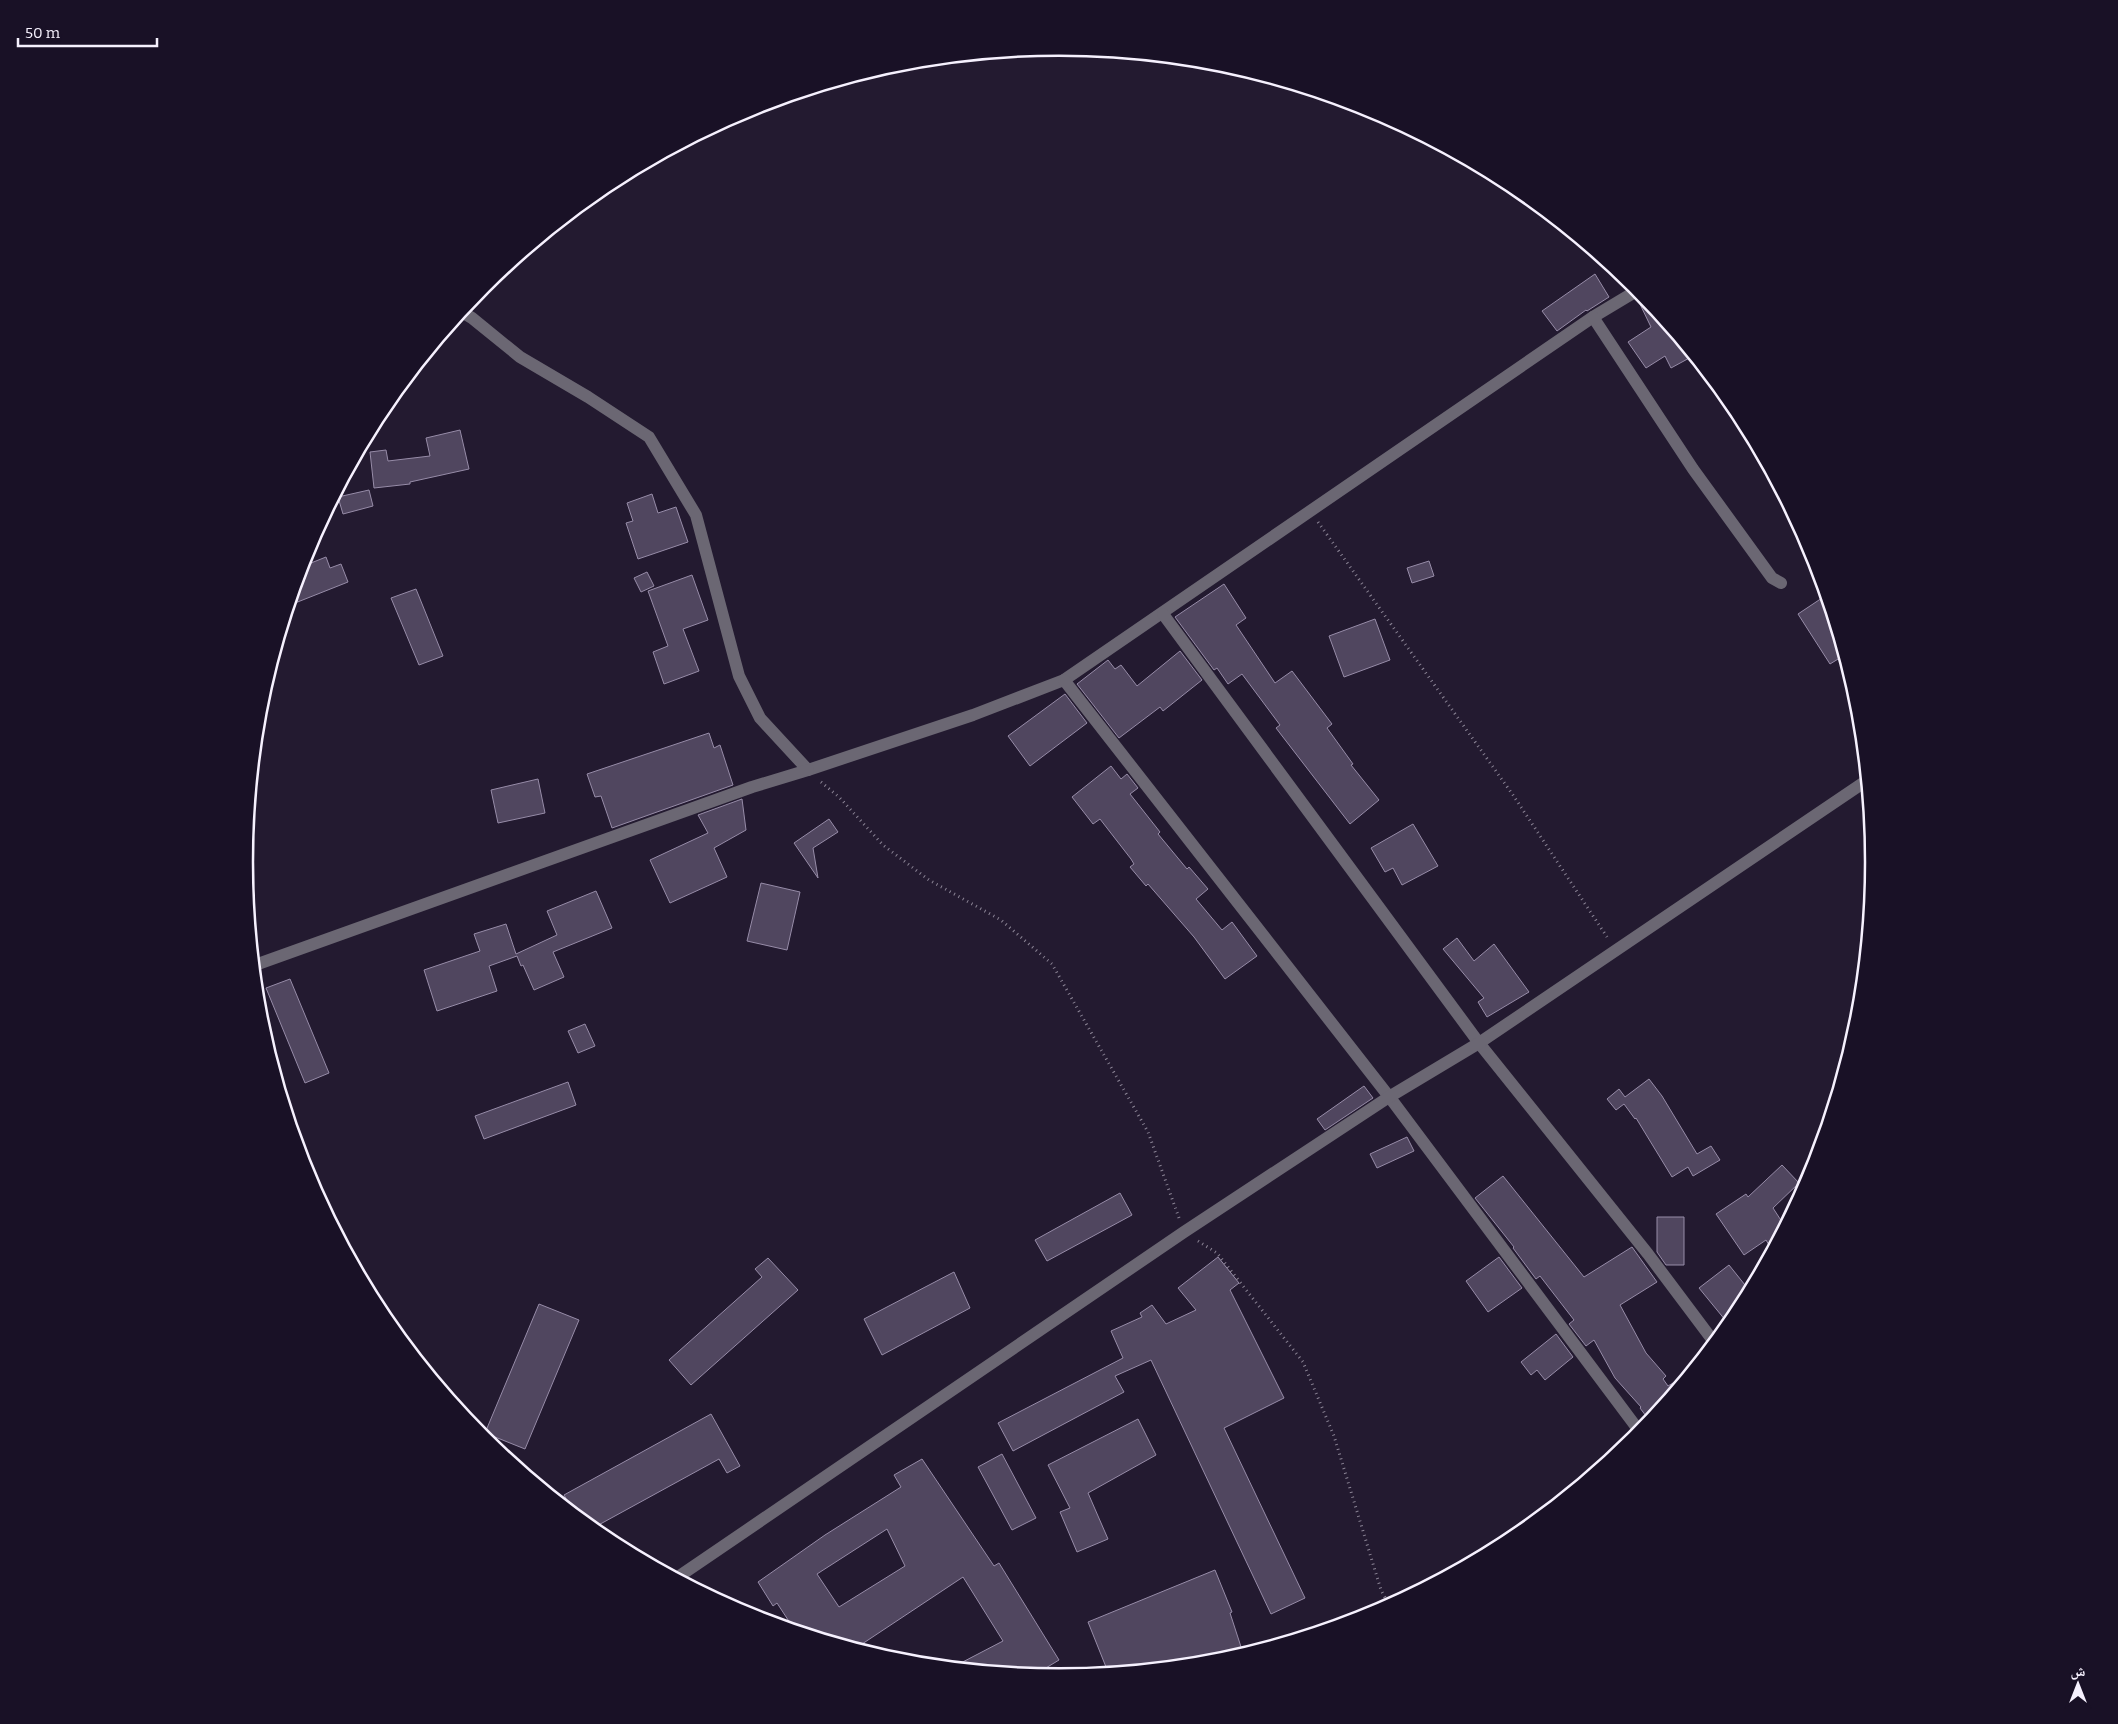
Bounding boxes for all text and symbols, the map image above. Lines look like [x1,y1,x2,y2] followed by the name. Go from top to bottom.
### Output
[18,15,156,47] scale bar
[25,24,61,42] text: 50 m
[2053,1659,2103,1709] north arrow
[2071,1663,2086,1680] text: ش

